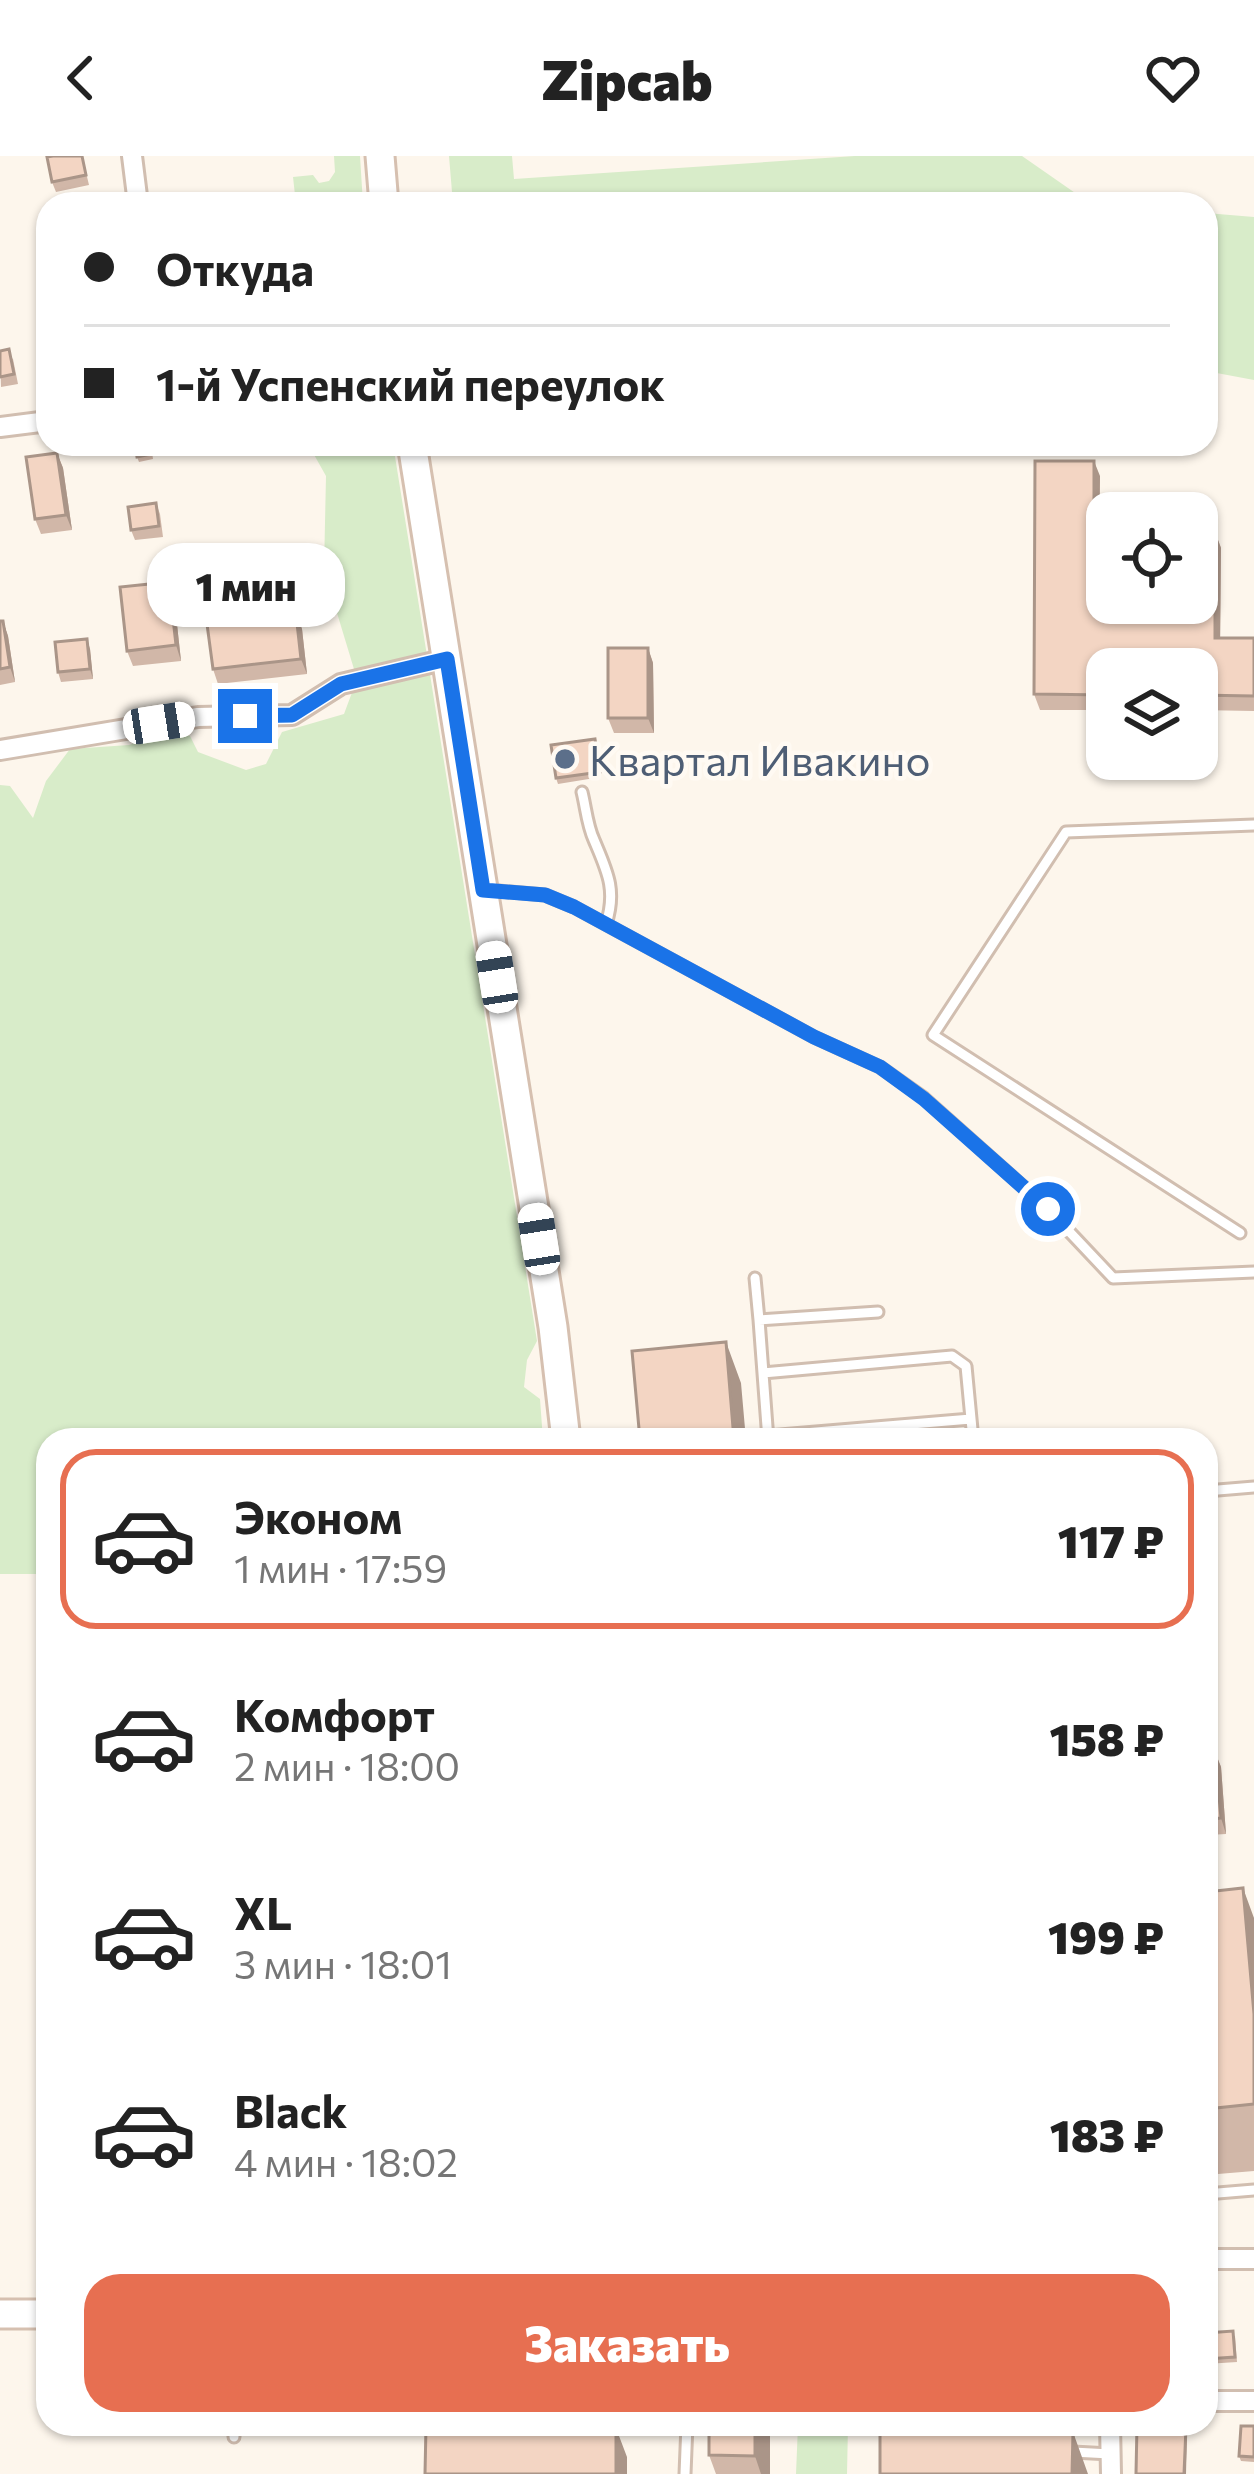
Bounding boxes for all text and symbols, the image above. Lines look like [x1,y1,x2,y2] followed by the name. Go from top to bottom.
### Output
[48,45,114,111] icon: back
[541,45,713,111] text: Zipcab
[1140,45,1206,111] icon: heart
[156,240,314,295] text: Откуда
[156,355,665,410] text: 1-й Успенский переулок
[1086,492,1218,780] map controls
[1086,492,1218,624] button: locate
[146,542,344,626] callout: 1 мин
[196,561,296,609] text: 1 мин
[1086,648,1218,780] button: layers
[218,689,272,743] route end
[121,700,197,746] car
[589,733,931,785] place label: Квартал Ивакино
[552,746,578,772] marker: Квартал Ивакино
[474,939,520,1015] car
[1021,1182,1075,1236] route start
[516,1201,562,1277] car
[90,1485,198,1593] icon: car
[234,1488,402,1543] text: Эконом
[1058,1512,1164,1567] text: 117 ₽
[234,1543,447,1591] text: 1 мин · 17:59
[90,1683,198,1791] icon: car
[234,1686,435,1741] text: Комфорт
[1049,1710,1164,1765] text: 158 ₽
[234,1741,460,1789] text: 2 мин · 18:00
[90,1881,198,1989] icon: car
[234,1884,292,1939] text: XL
[1048,1908,1164,1963] text: 199 ₽
[234,1939,452,1987] text: 3 мин · 18:01
[90,2079,198,2187] icon: car
[234,2082,347,2137] text: Black
[1050,2106,1164,2161] text: 183 ₽
[234,2137,458,2185] text: 4 мин · 18:02
[84,2274,1170,2412] button: Заказать

